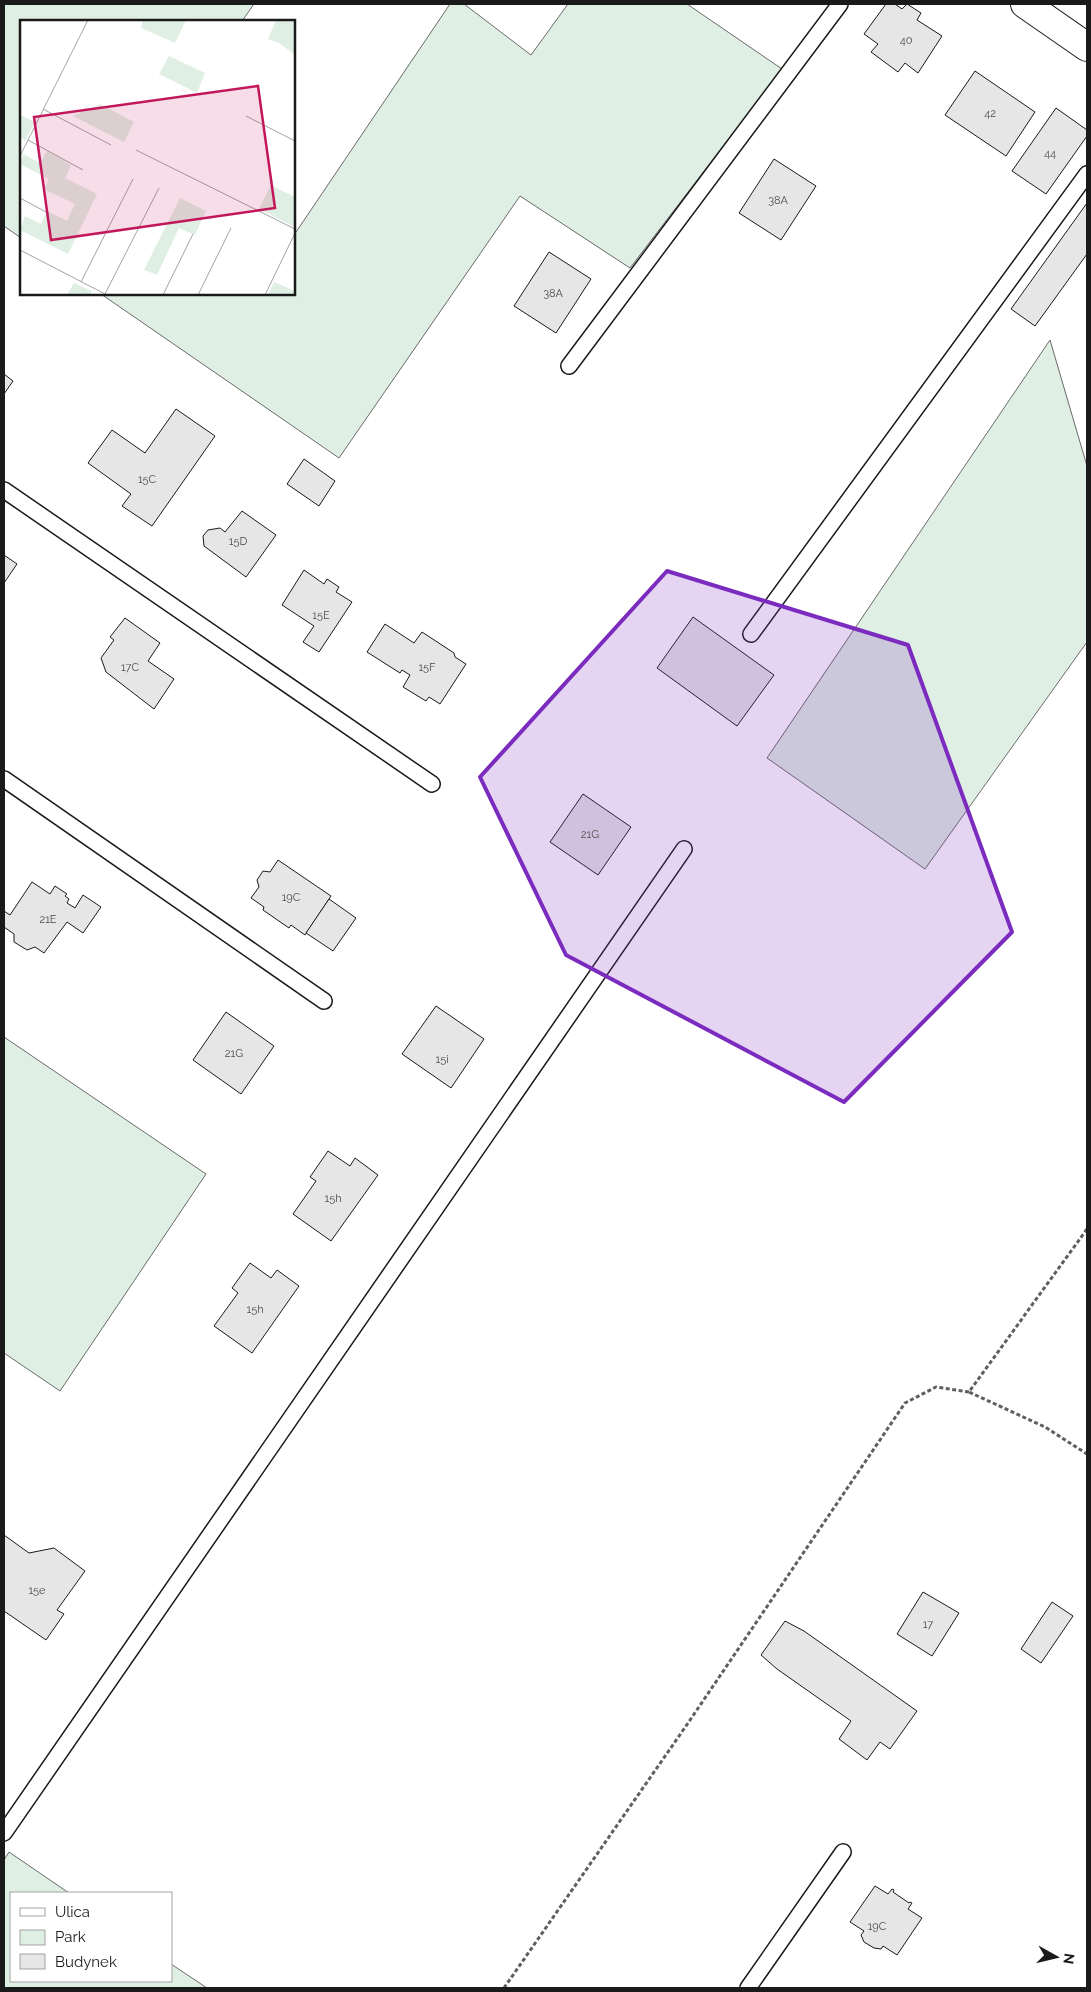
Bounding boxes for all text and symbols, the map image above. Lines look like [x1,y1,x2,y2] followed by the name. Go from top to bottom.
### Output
[20,20,295,295] inset map
[900,34,913,47] house number: 40
[984,107,996,120] house number: 42
[1044,147,1056,160] house number: 44
[768,194,788,207] house number: 38A
[543,287,563,300] house number: 38A
[138,473,157,486] house number: 15C
[229,535,247,548] house number: 15D
[312,609,330,622] house number: 15E
[121,661,139,674] house number: 17C
[418,661,436,674] house number: 15F
[581,828,599,841] house number: 21G
[282,891,301,904] house number: 19C
[39,913,57,926] house number: 21E
[225,1047,243,1060] house number: 21G
[435,1053,449,1066] house number: 15i
[324,1192,342,1205] house number: 15h
[246,1303,264,1316] house number: 15h
[28,1584,46,1597] house number: 15e
[923,1618,933,1631] house number: 17
[10,1892,172,1982] legend
[55,1903,90,1921] text: Ulica
[868,1920,887,1933] house number: 19C
[55,1928,86,1946] text: Park
[1031,1932,1081,1982] north arrow
[1060,1952,1078,1965] text: N
[55,1953,117,1971] text: Budynek

